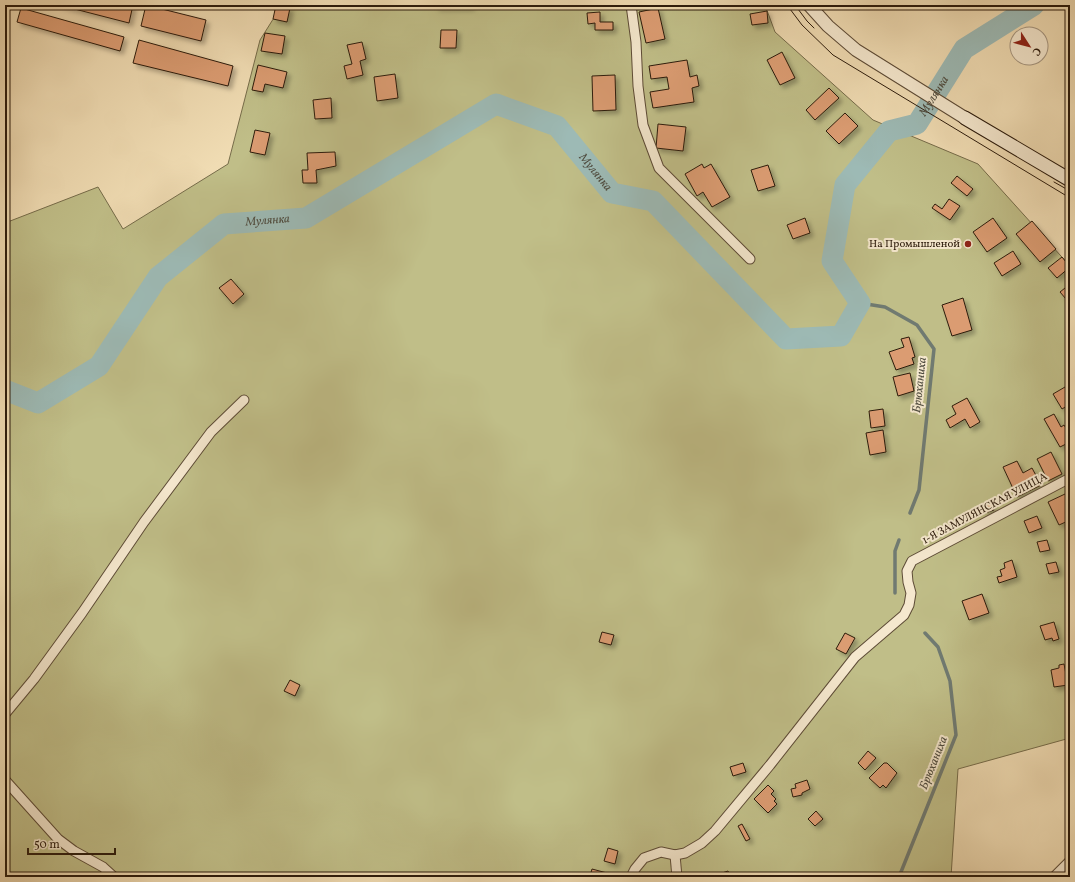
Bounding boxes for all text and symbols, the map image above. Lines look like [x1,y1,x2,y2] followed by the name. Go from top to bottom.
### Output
[1009,26,1049,66] north arrow
[1028,44,1044,58] text: С
[915,73,953,120] water label: Мулянка
[574,149,616,195] water label: Мулянка
[244,211,291,230] water label: Мулянка
[869,237,960,252] place label: На Промышленой
[963,239,973,249] marker: На Промышленой
[909,356,931,413] water label: Брюханиха
[920,469,1051,548] street label: 1-Я ЗАМУЛЯНСКАЯ УЛИЦА
[916,734,952,792] water label: Брюханиха
[28,830,115,856] scale bar
[34,837,60,853] text: 50 m

